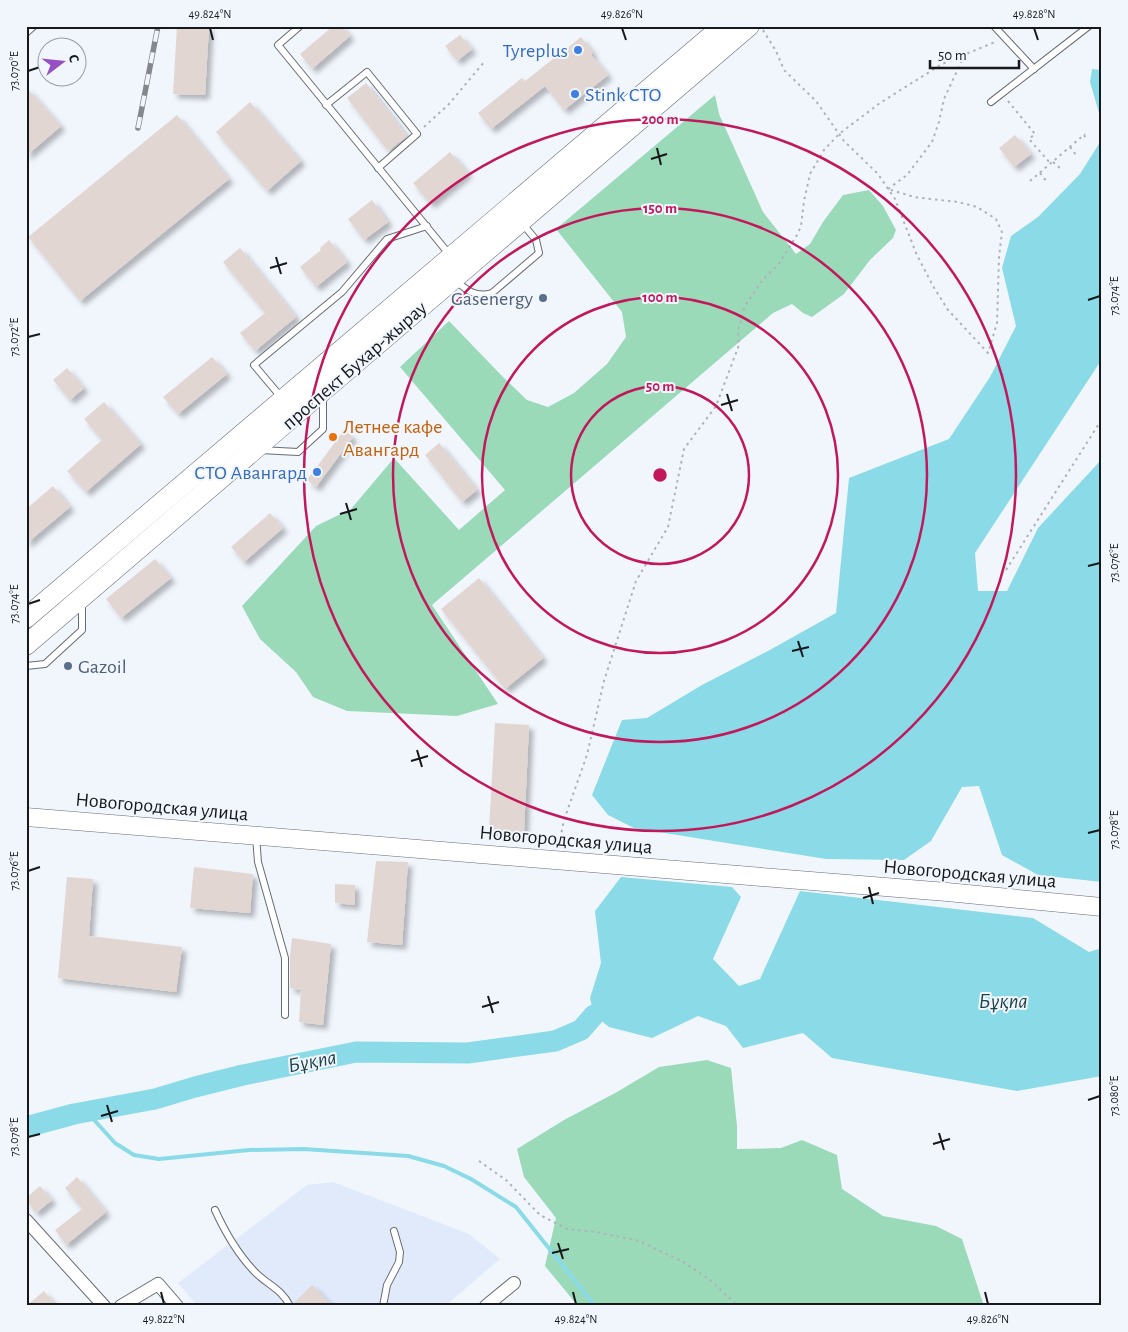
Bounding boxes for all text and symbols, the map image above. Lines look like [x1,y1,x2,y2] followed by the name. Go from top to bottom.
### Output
[189,8,231,20] text: 49.824°N
[601,8,643,20] text: 49.826°N
[1013,8,1055,20] text: 49.828°N
[38,38,88,88] north arrow
[930,38,1019,70] scale bar
[503,41,568,61] place label: Tyreplus
[572,44,584,56] marker: Tyreplus
[938,48,967,63] text: 50 m
[8,51,20,91] text: 73.070°E
[66,53,81,65] text: С
[585,85,662,105] place label: Stink СТО
[569,88,581,100] marker: Stink СТО
[641,112,679,127] text: 200 m
[643,201,677,216] text: 150 m
[1108,276,1120,316] text: 73.074°E
[451,289,533,309] place label: Gasenergy
[642,290,678,305] text: 100 m
[537,292,549,304] marker: Gasenergy
[279,297,431,434] street label: проспект Бухар-жырау
[8,317,20,356] text: 73.072°E
[646,379,674,394] text: 50 m
[343,417,442,460] place label: Летнее кафе Авангард
[327,431,339,443] marker: Летнее кафе Авангард
[194,463,307,483] place label: СТО Авангард
[311,466,323,478] marker: СТО Авангард
[651,466,669,484] centre of rings
[1108,543,1120,582] text: 73.076°E
[8,584,20,624] text: 73.074°E
[78,657,127,677] place label: Gazoil
[62,660,74,672] marker: Gazoil
[74,789,249,825] street label: Новогородская улица
[1108,810,1120,850] text: 73.078°E
[478,822,653,858] street label: Новогородская улица
[8,851,20,890] text: 73.076°E
[882,856,1057,892] street label: Новогородская улица
[979,991,1027,1013] water label: Бұқпа
[286,1047,338,1077] water label: Бұқпа
[1108,1076,1120,1116] text: 73.080°E
[8,1117,20,1157] text: 73.078°E
[143,1313,185,1325] text: 49.822°N
[555,1313,597,1325] text: 49.824°N
[967,1313,1009,1325] text: 49.826°N

